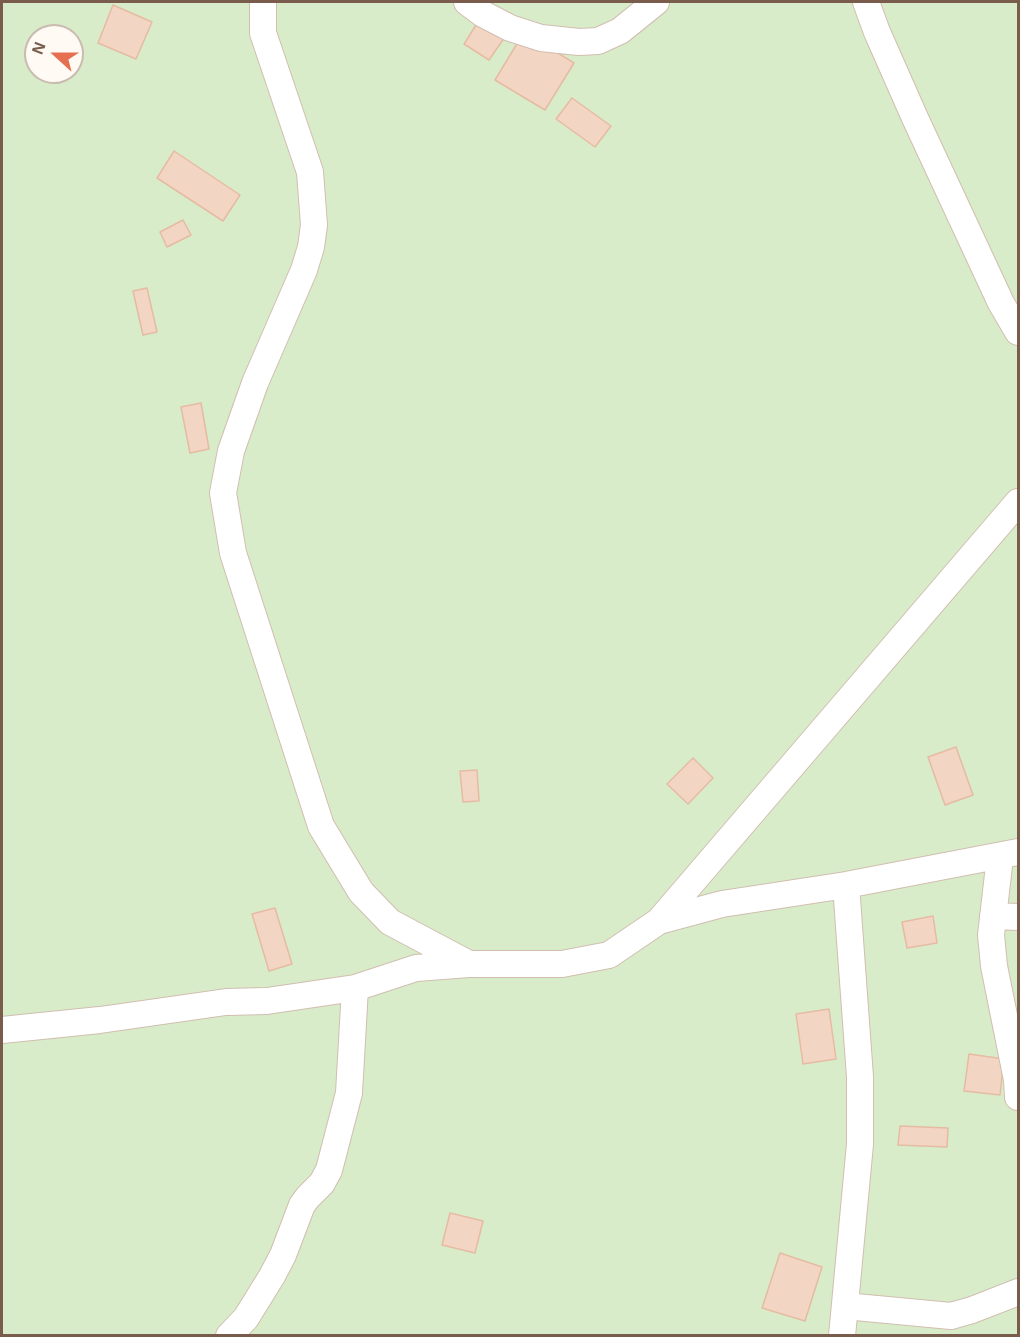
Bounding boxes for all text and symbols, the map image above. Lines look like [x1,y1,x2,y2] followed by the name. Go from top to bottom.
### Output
[24,24,84,84] north arrow
[29,40,49,57] text: N

